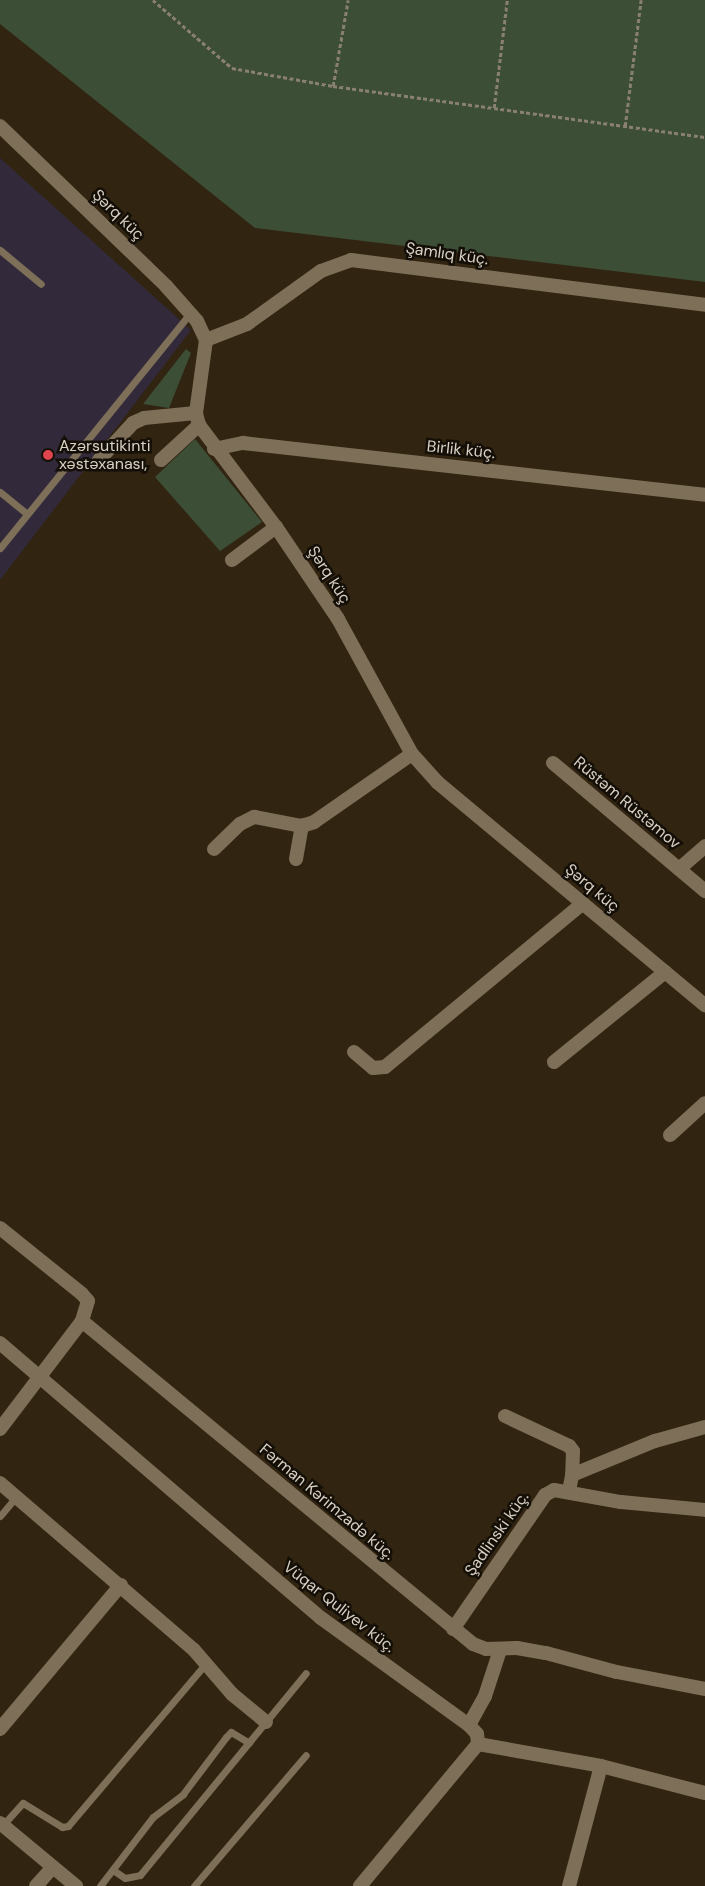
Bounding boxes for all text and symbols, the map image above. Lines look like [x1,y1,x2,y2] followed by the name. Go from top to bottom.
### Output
[88,186,148,244] street label: Şərq küç
[404,239,490,269] street label: Şamlıq küç.
[59,436,150,474] place label: Azərsutikinti xəstəxanası,
[426,437,496,463] street label: Birlik küç.
[41,448,55,462] marker: Azərsutikinti xəstəxanası,
[303,543,355,607] street label: Şərq küç
[570,753,684,853] street label: Rüstəm Rüstəmov
[561,860,623,916] street label: Şərq küç
[256,1440,398,1564] street label: Fərman Kərimzadə küç.
[461,1488,533,1580] street label: Şadlinski küç.
[279,1557,399,1657] street label: Vüqar Quliyev küç.

